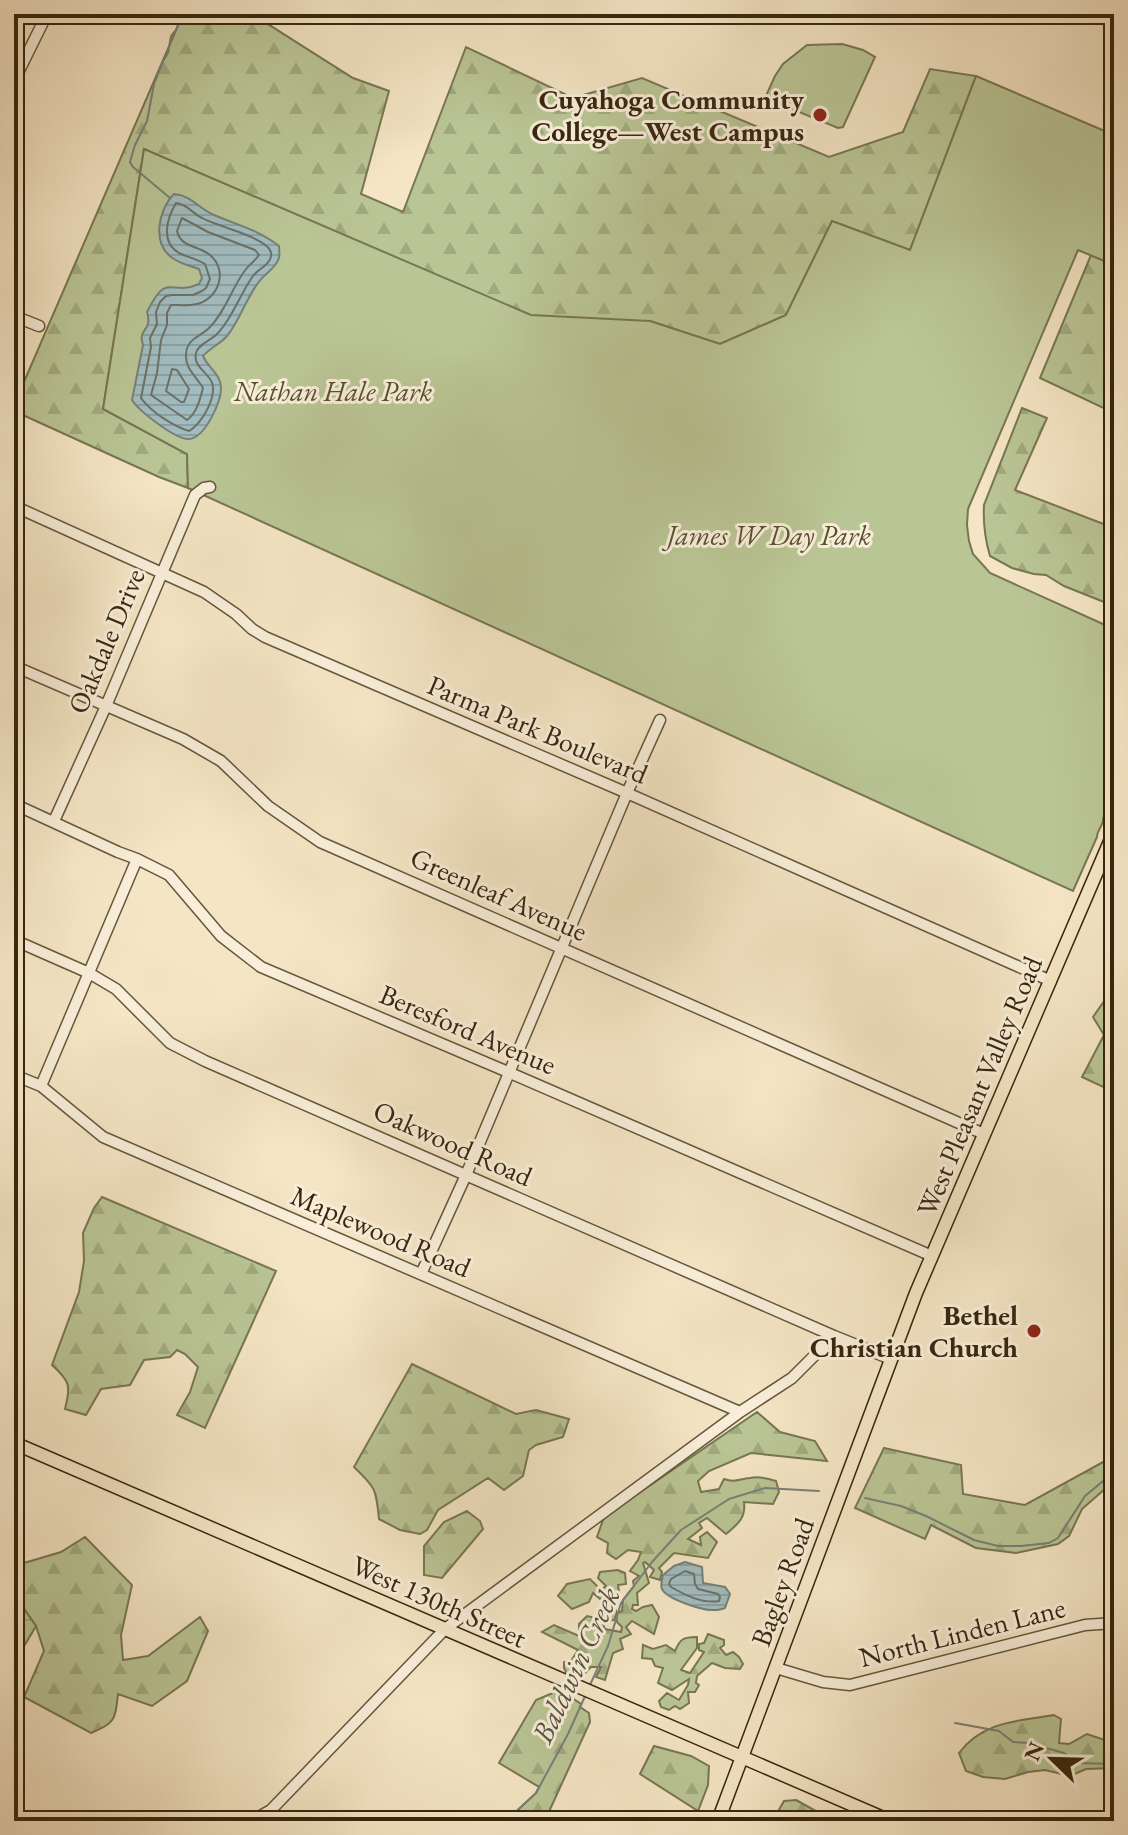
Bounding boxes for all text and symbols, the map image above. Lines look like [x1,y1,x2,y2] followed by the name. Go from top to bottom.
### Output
[531,81,805,149] place label: Cuyahoga Community College—West Campus
[811,106,829,124] marker: Cuyahoga Community College—West Campus
[233,373,433,409] park label: Nathan Hale Park
[661,517,871,553] park label: James W Day Park
[59,563,153,719] street label: Oakdale Drive
[422,666,654,792] street label: Parma Park Boulevard
[405,839,593,949] street label: Greenleaf Avenue
[908,950,1050,1221] street label: West Pleasant Valley Road
[374,976,562,1082] street label: Beresford Avenue
[368,1092,539,1194] street label: Oakwood Road
[286,1177,477,1285] street label: Maplewood Road
[810,1297,1018,1365] place label: Bethel Christian Church
[1025,1322,1043,1340] marker: Bethel Christian Church
[742,1512,822,1651] street label: Bagley Road
[346,1546,532,1656] street label: West 130th Street
[522,1580,629,1750] water label: Baldwin Creek
[855,1589,1069,1675] street label: North Linden Lane
[1012,1719,1092,1799] north arrow
[1017,1737,1051,1765] text: N

